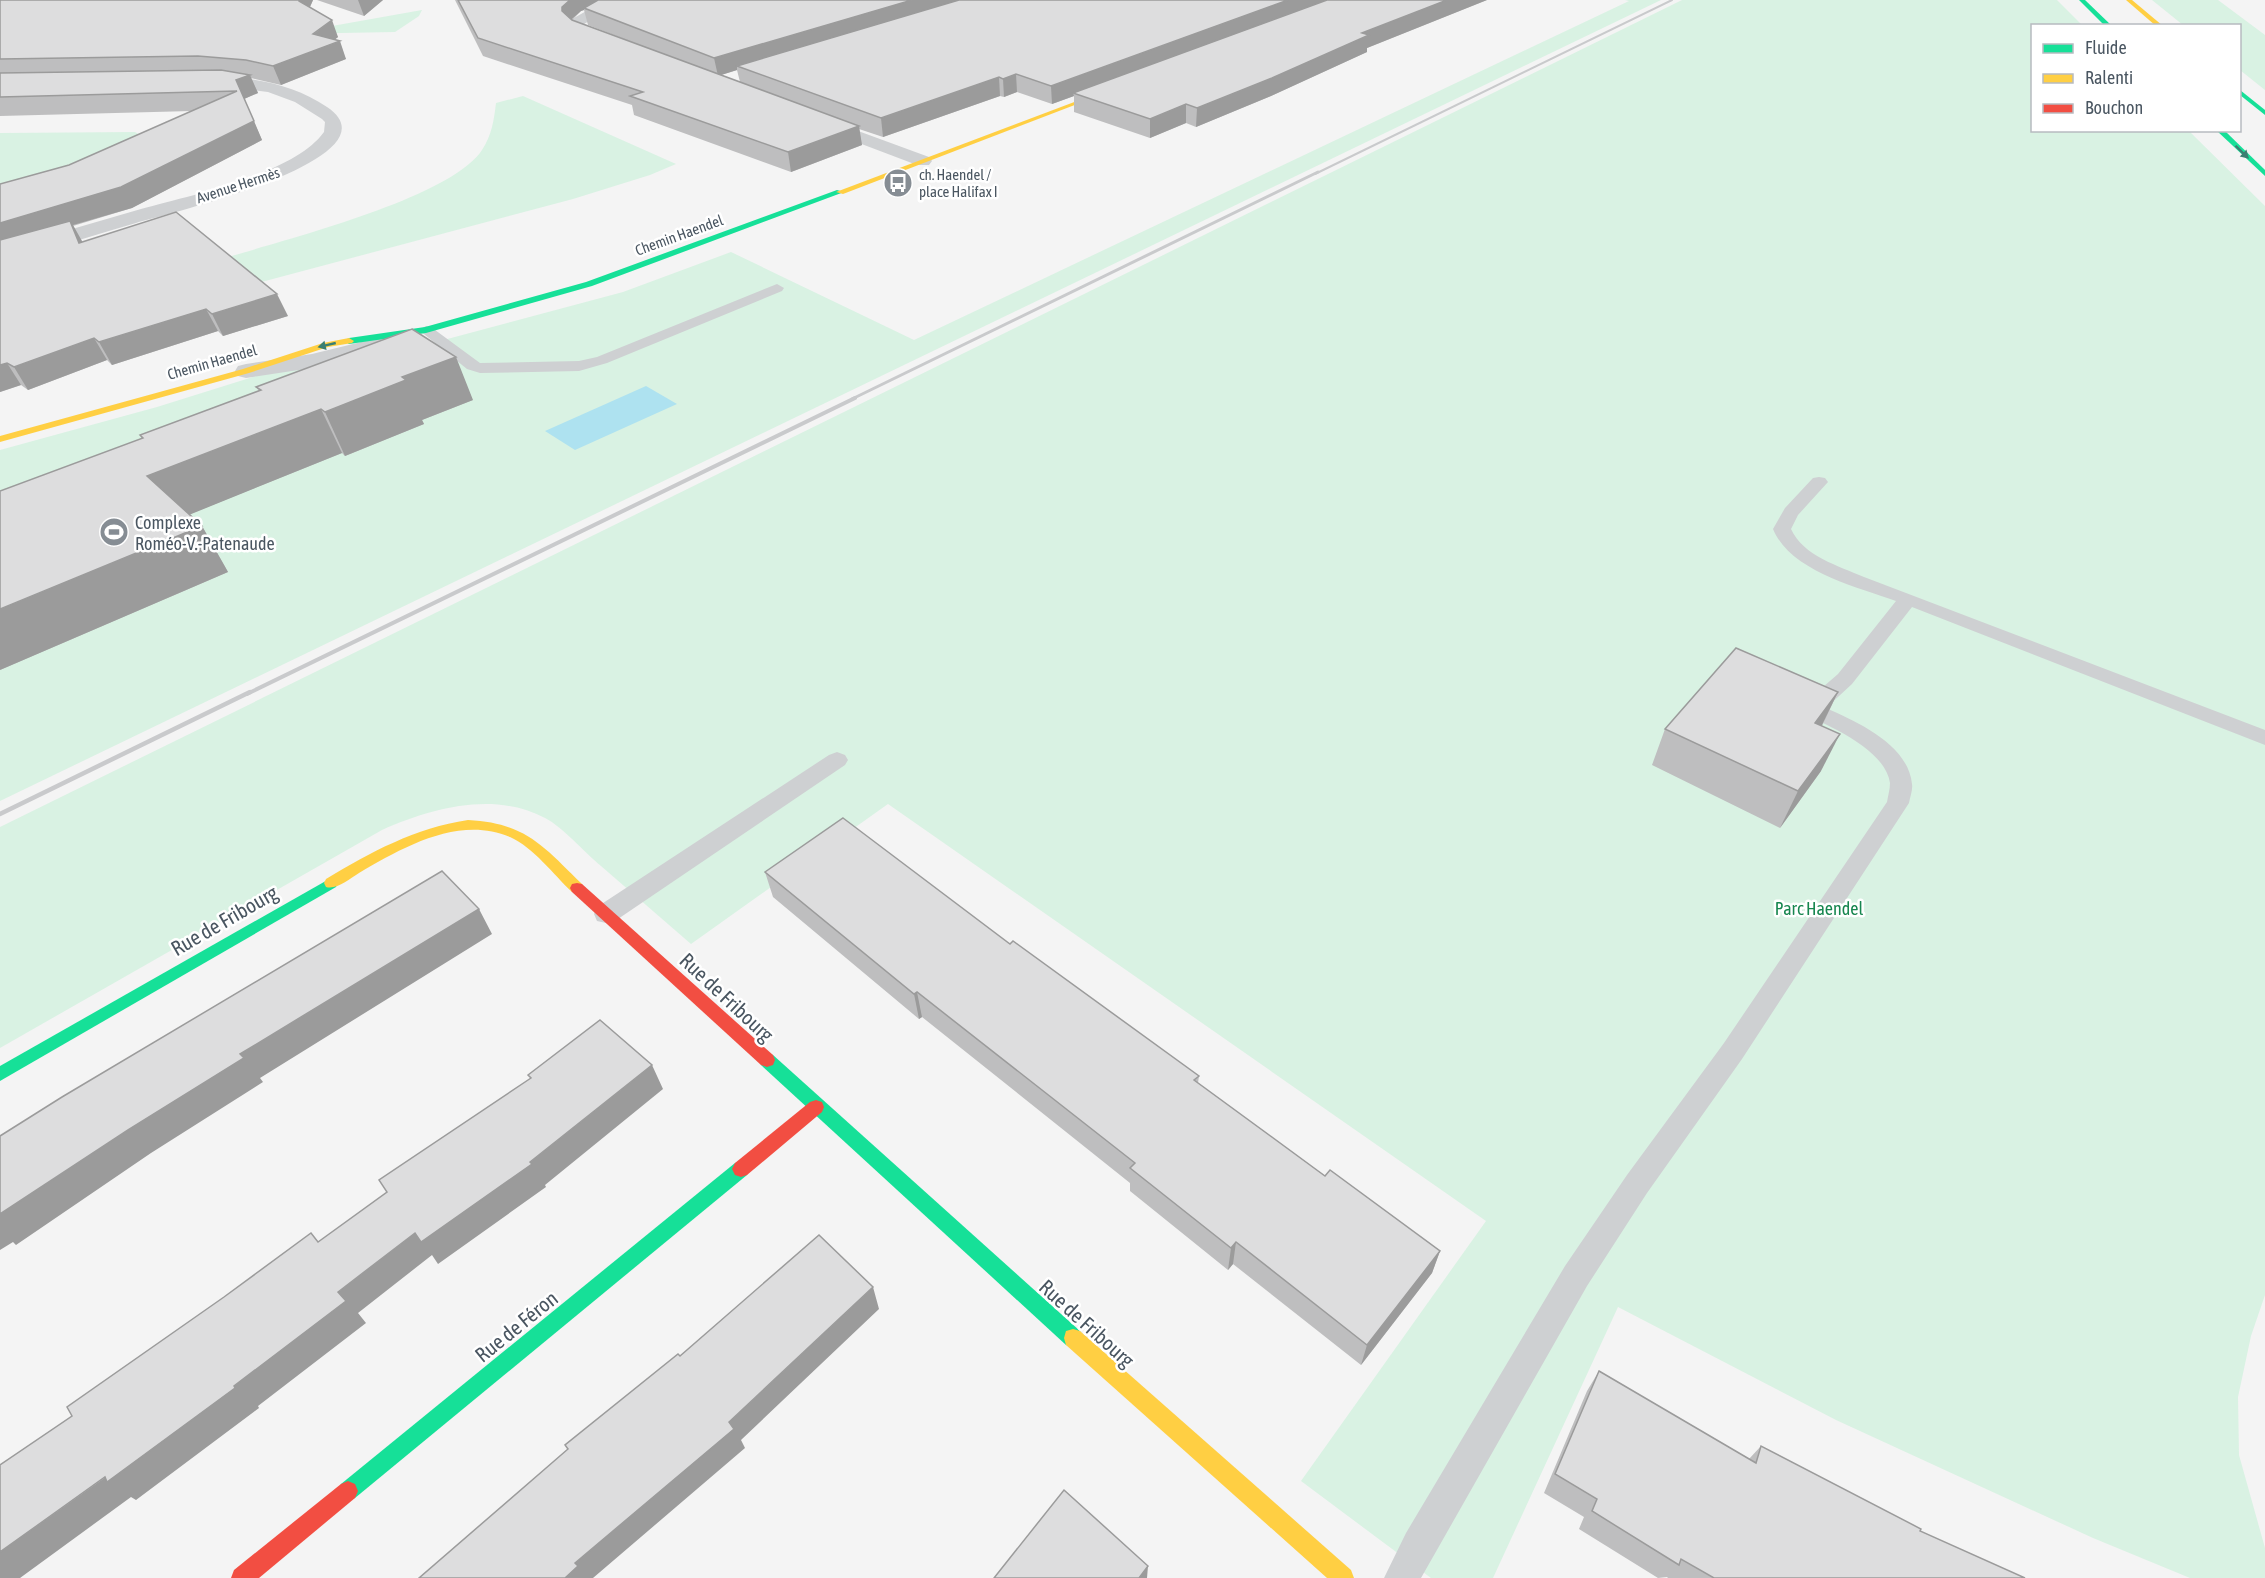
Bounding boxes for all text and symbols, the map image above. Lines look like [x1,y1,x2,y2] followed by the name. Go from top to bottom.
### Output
[2031,24,2241,132] legend
[2085,37,2127,58] text: Fluide
[2085,67,2133,88] text: Ralenti
[2085,97,2143,118] text: Bouchon
[2235,145,2250,159] one-way arrow
[194,164,282,206] street label: Avenue Hermès
[919,166,998,200] place label: ch. Haendel / place Halifax I
[882,167,914,199] bus stop icon: ch. Haendel / place Halifax I
[633,211,725,259] street label: Chemin Haendel
[318,340,336,350] one-way arrow
[165,341,259,383] street label: Chemin Haendel
[135,512,275,554] place label: Complexe Roméo-V.-Patenaude
[98,516,130,548] sports icon: Complexe Roméo-V.-Patenaude
[166,880,282,960] street label: Rue de Fribourg
[1775,898,1863,919] park label: Parc Haendel
[675,948,779,1046] street label: Rue de Fribourg
[1035,1274,1139,1372] street label: Rue de Fribourg
[470,1285,562,1367] street label: Rue de Féron

